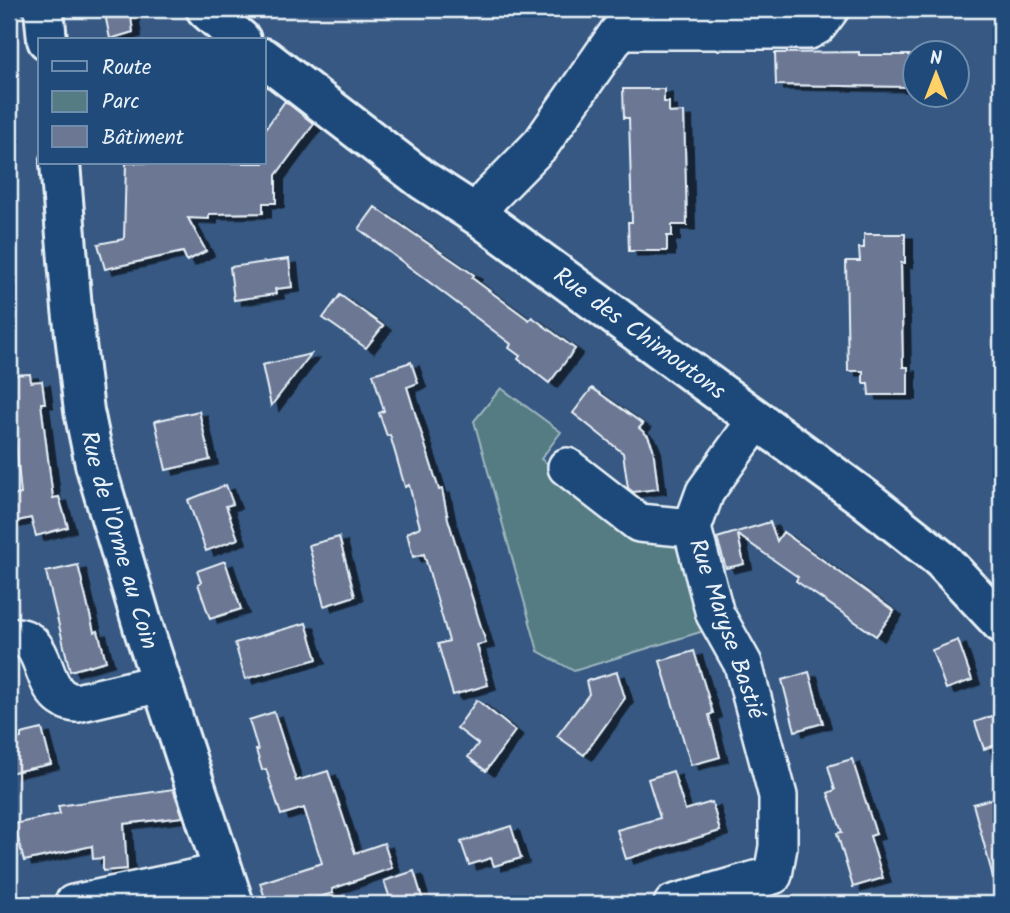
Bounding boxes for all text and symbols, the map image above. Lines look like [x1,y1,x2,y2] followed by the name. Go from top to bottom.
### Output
[38,38,266,164] legend
[902,38,972,108] north arrow
[930,44,942,74] text: N
[102,52,152,85] text: Route
[102,86,140,119] text: Parc
[102,122,185,155] text: Bâtiment
[545,257,734,410] street label: Rue des Chimoutons
[69,427,169,655] street label: Rue de l'Orme au Coin
[677,534,776,726] street label: Rue Maryse Bastié

